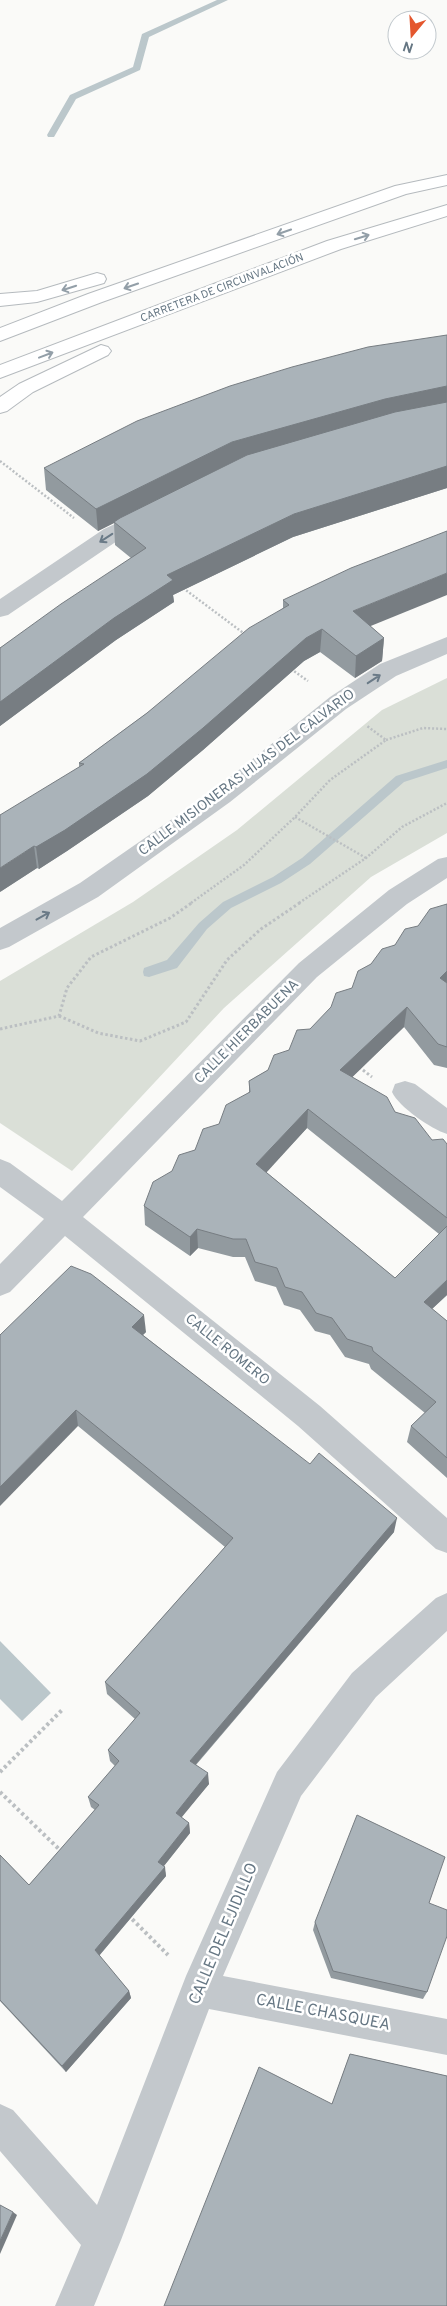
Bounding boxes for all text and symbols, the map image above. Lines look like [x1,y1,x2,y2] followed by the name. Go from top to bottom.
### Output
[387,10,437,60] north arrow
[401,36,416,56] text: N
[276,227,292,237] one-way arrow
[353,231,369,241] one-way arrow
[138,249,306,326] street label: CARRETERA DE CIRCUNVALACIÓN
[123,282,139,291] one-way arrow
[62,284,77,293] one-way arrow
[37,350,53,359] one-way arrow
[100,533,114,543] one-way arrow
[366,674,380,684] one-way arrow
[136,686,358,860] street label: CALLE MISIONERAS HIJAS DEL CALVARIO
[35,911,50,921] one-way arrow
[191,976,303,1088] street label: CALLE HIERBABUENA
[181,1311,273,1389] street label: CALLE ROMERO
[185,1860,263,2008] street label: CALLE DEL EJIDILLO
[254,1990,392,2036] street label: CALLE CHASQUEA

